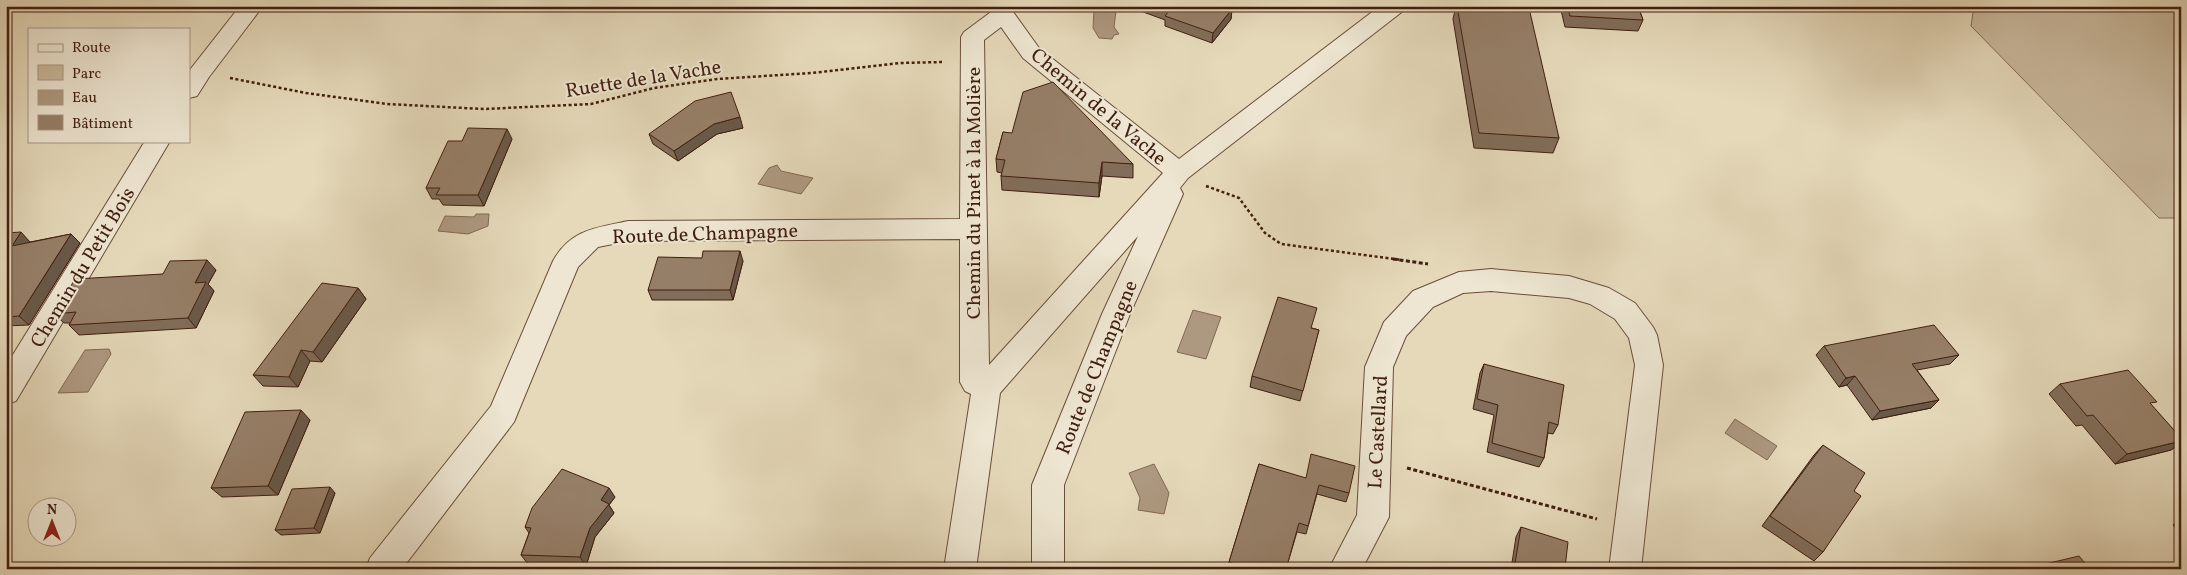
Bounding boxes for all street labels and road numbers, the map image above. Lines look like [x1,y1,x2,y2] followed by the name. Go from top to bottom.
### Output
[1024,42,1172,173] street label: Chemin de la Vache
[563,54,723,106] street label: Ruette de la Vache
[961,67,989,319] street label: Chemin du Pinet à la Molière
[25,182,143,354] street label: Chemin du Petit Bois
[612,218,798,252] street label: Route de Champagne
[1050,276,1146,459] street label: Route de Champagne
[1362,374,1396,490] street label: Le Castellard

